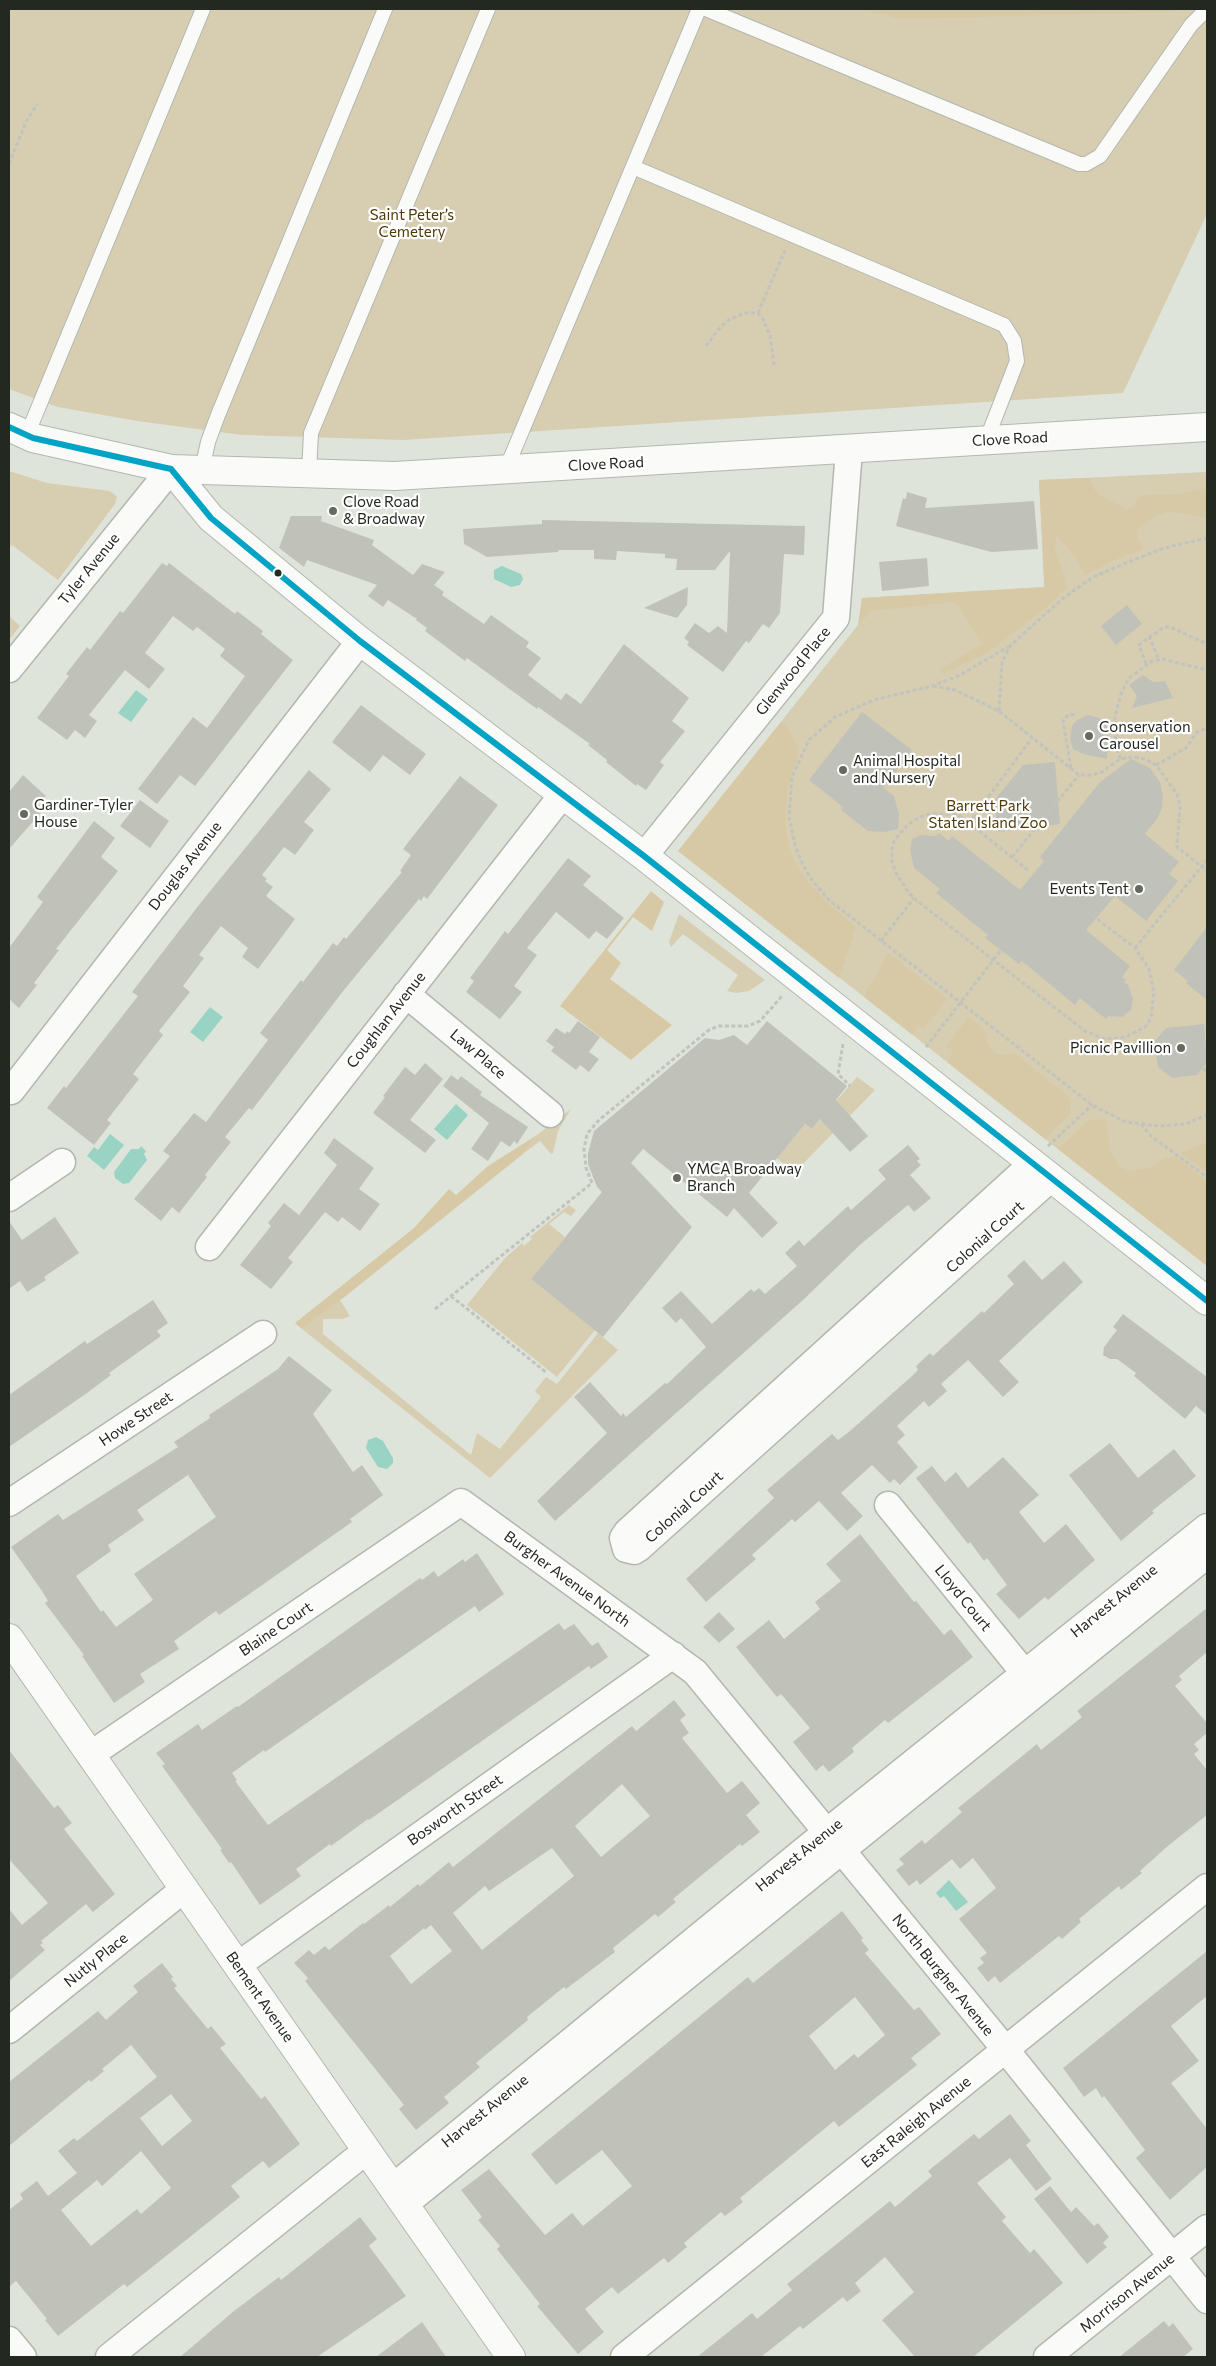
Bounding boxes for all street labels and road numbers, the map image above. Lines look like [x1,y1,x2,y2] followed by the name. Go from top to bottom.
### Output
[972,428,1048,450] street label: Clove Road
[568,453,644,475] street label: Clove Road
[55,530,123,608] street label: Tyler Avenue
[752,623,834,719] street label: Glenwood Place
[145,818,225,914] street label: Douglas Avenue
[343,968,429,1072] street label: Coughlan Avenue
[446,1025,510,1083] street label: Law Place
[942,1197,1028,1277] street label: Colonial Court
[96,1388,176,1450] street label: Howe Street
[641,1467,727,1547] street label: Colonial Court
[500,1527,634,1631] street label: Burgher Avenue North
[931,1561,995,1635] street label: Lloyd Court
[1067,1561,1161,1641] street label: Harvest Avenue
[236,1598,316,1660] street label: Blaine Court
[404,1771,506,1849] street label: Bosworth Street
[752,1815,846,1895] street label: Harvest Avenue
[888,1910,998,2040] street label: North Burgher Avenue
[61,1929,131,1991] street label: Nutly Place
[222,1948,298,2046] street label: Bement Avenue
[438,2071,532,2151] street label: Harvest Avenue
[858,2072,974,2172] street label: East Raleigh Avenue
[1076,2249,1178,2337] street label: Morrison Avenue

